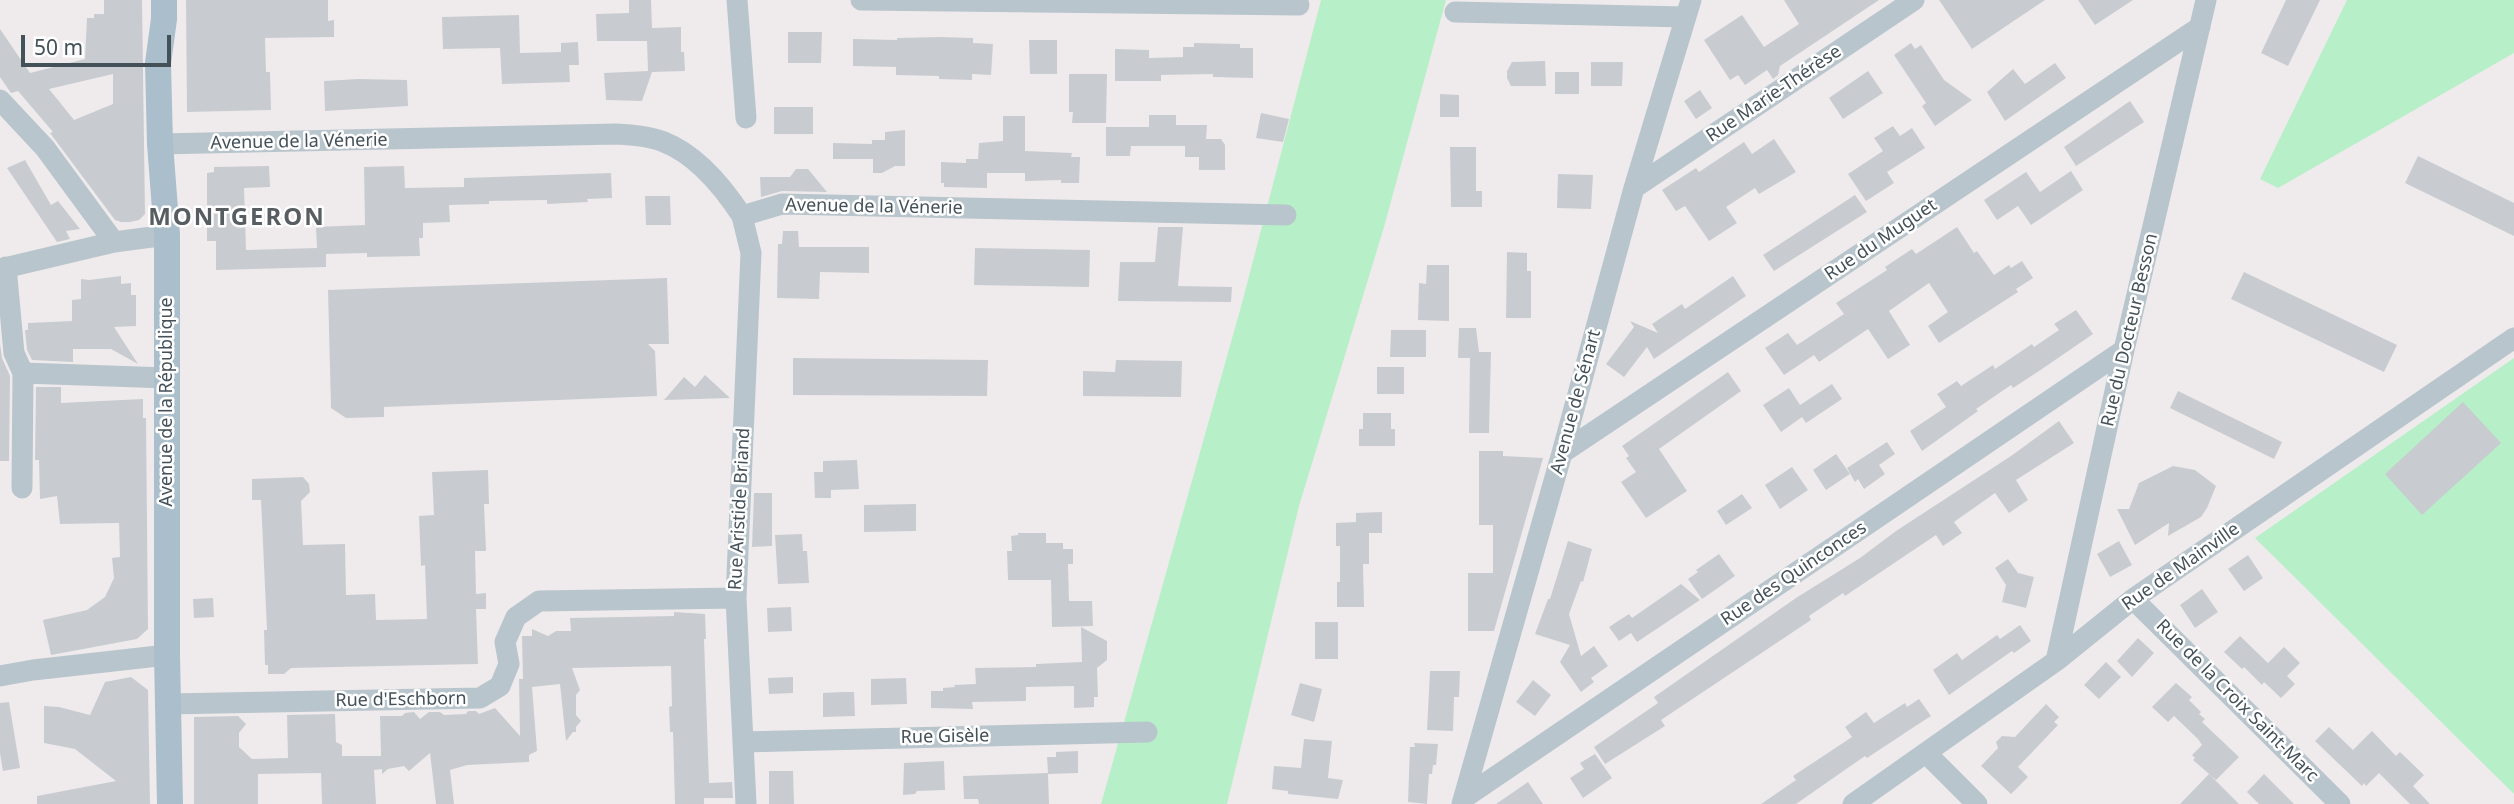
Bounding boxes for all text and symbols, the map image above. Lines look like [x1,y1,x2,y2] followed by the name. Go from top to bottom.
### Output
[24,21,175,65] scale bar
[34,33,83,61] text: 50 m
[1702,41,1846,147] street label: Rue Marie-Thérèse
[210,130,388,154] street label: Avenue de la Vénerie
[785,195,963,219] street label: Avenue de la Vénerie
[1821,195,1941,285] street label: Rue du Muguet
[149,204,325,232] district label: MONTGERON
[2097,231,2163,429] street label: Rue du Docteur Besson
[156,297,178,507] street label: Avenue de la République
[1546,327,1606,477] street label: Avenue de Sénart
[725,427,755,591] street label: Rue Aristide Briand
[1717,517,1871,631] street label: Rue des Quinconces
[2118,518,2244,616] street label: Rue de Mainville
[2151,615,2323,787] street label: Rue de la Croix Saint-Marc
[335,688,467,712] street label: Rue d'Eschborn
[901,725,989,749] street label: Rue Gisèle

